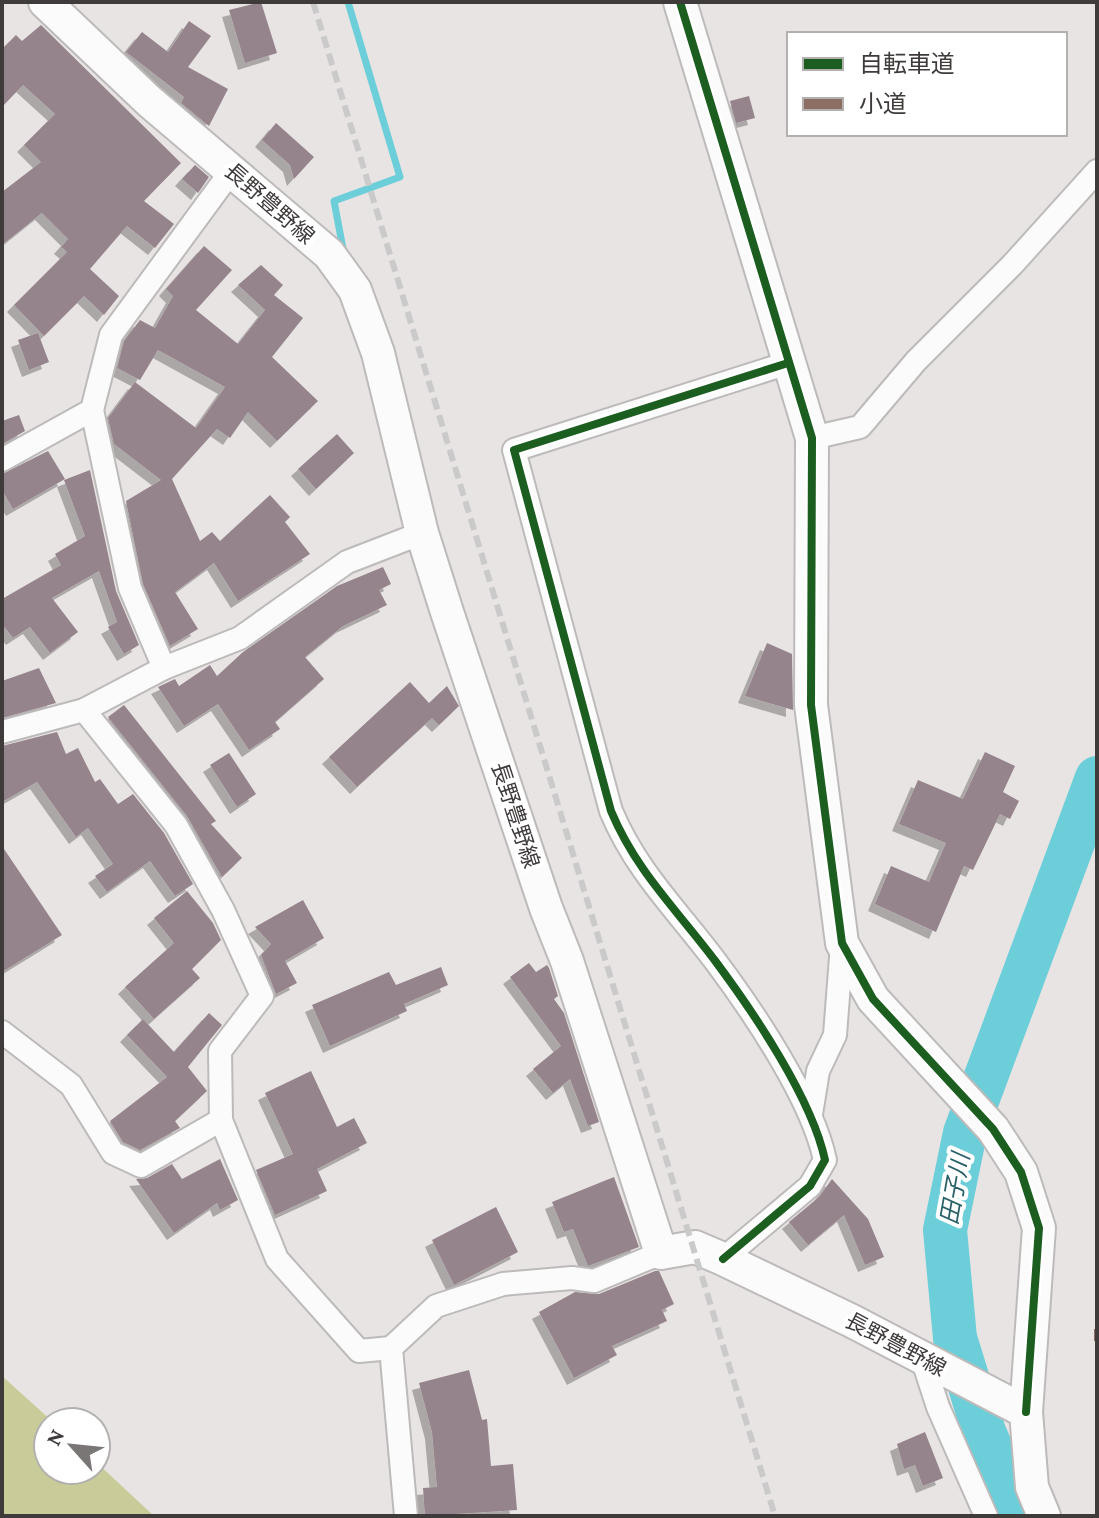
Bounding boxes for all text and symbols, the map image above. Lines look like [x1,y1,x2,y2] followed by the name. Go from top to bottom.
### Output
[787,32,1067,136] legend
[859,50,955,77] text: 自転車道
[859,90,907,117] text: 小道
[220,158,319,249] street label: 長野豊野線
[487,759,544,871] street label: 長野豊野線
[935,1148,975,1227] water label: 田子川
[841,1308,950,1381] street label: 長野豊野線
[32,1406,112,1486] north arrow
[40,1425,69,1450] text: N

